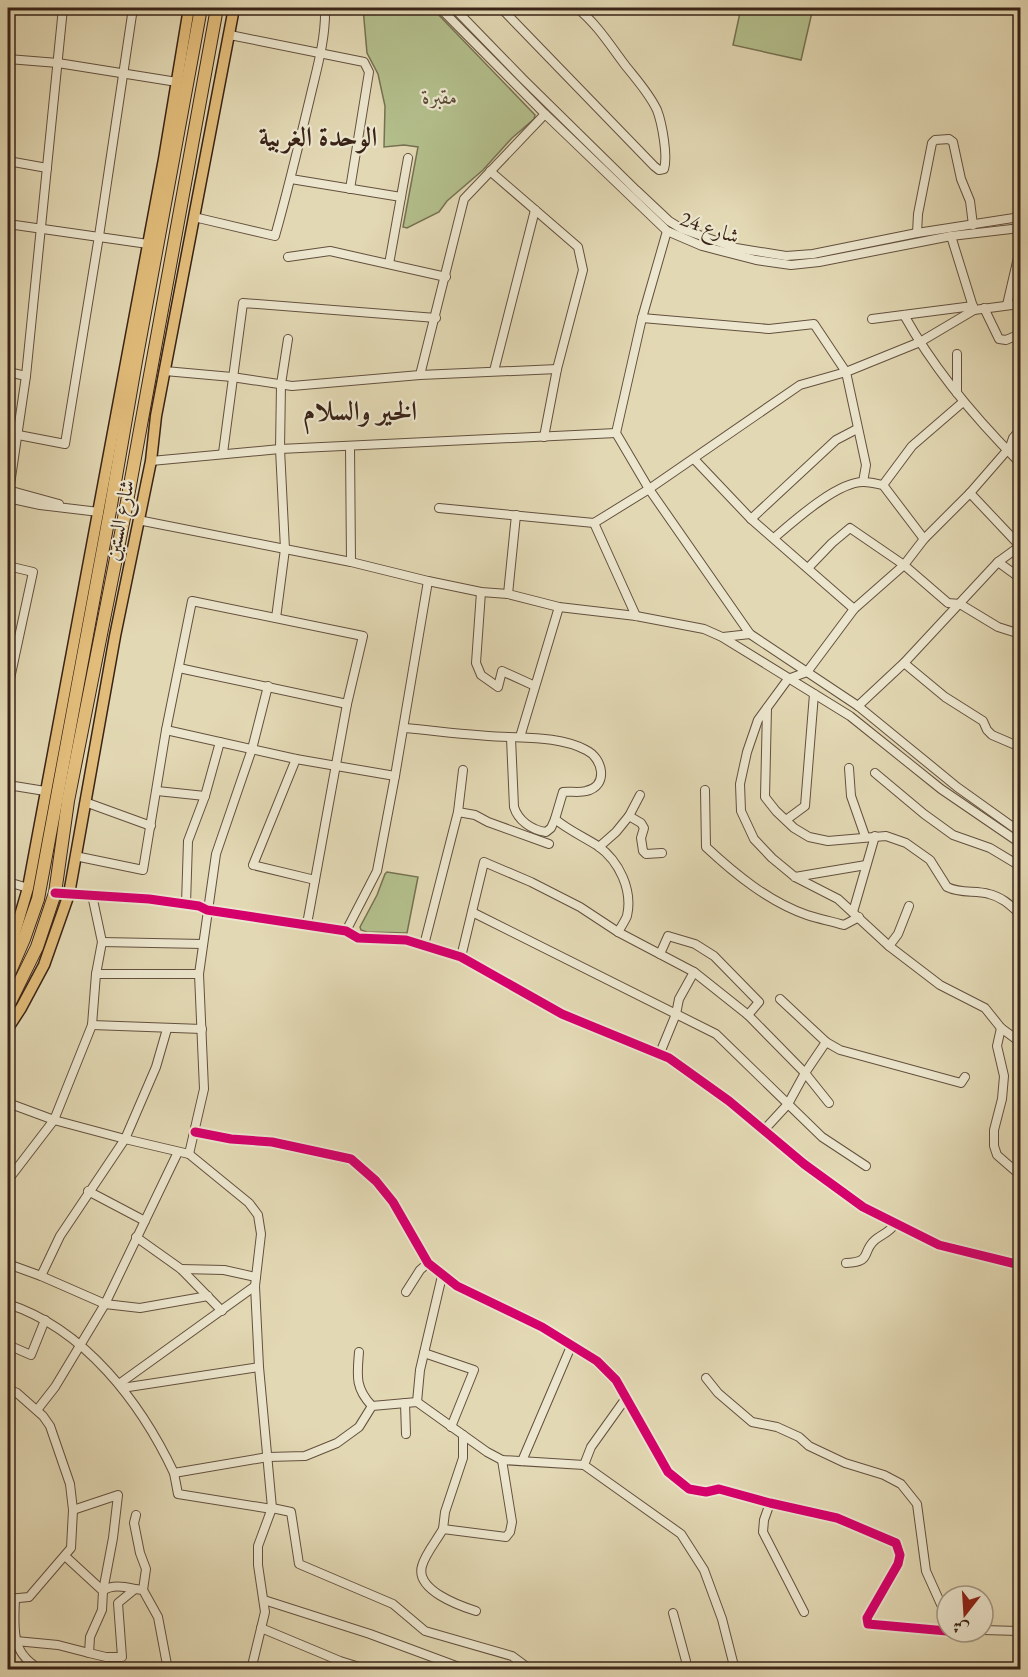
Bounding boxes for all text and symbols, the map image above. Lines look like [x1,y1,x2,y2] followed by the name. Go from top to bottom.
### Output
[421,83,458,110] park label: مقبرة
[259,119,377,154] district label: الوحدة الغربية
[675,204,743,254] street label: شارع 24
[303,393,417,435] district label: الخير والسلام
[98,477,145,564] street label: شارع الستين
[935,1584,995,1644] north arrow
[950,1616,971,1640] text: ش

